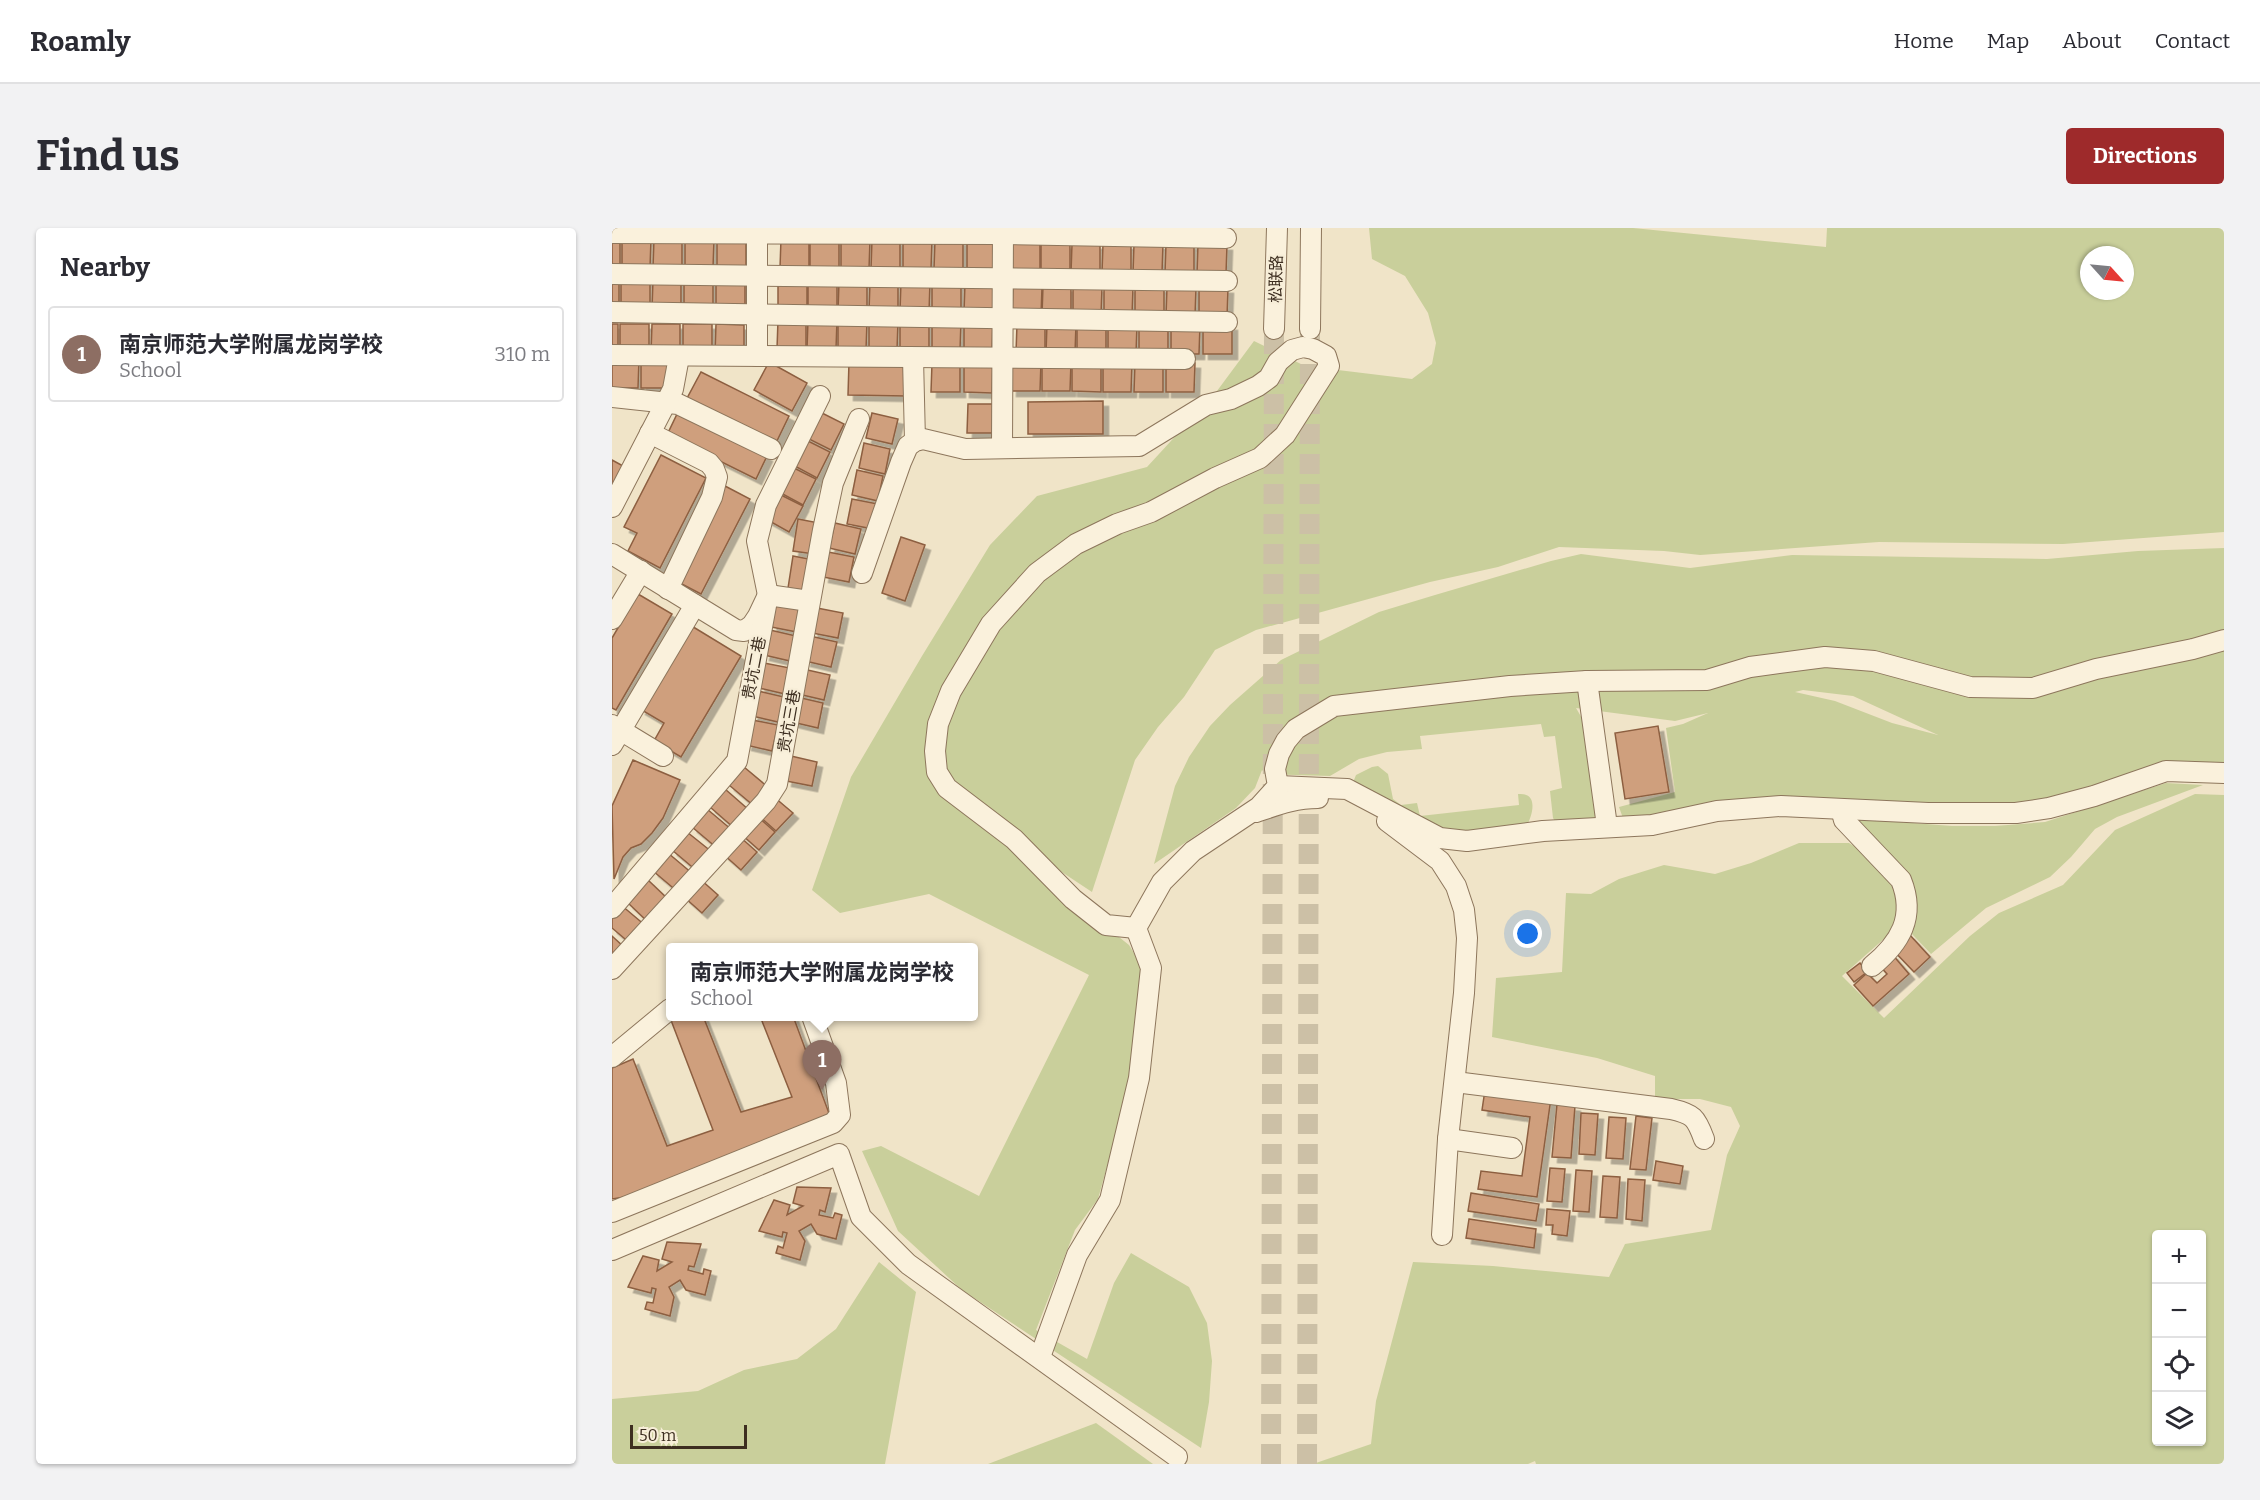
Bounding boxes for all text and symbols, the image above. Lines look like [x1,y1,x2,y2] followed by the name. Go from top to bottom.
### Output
[30,25,131,58] text: Roamly
[1894,28,1954,54] text: Home
[1987,28,2029,54] text: Map
[2062,28,2122,54] text: About
[2155,28,2230,54] text: Contact
[2066,128,2224,184] button: Directions
[36,131,180,181] text: Find us
[2080,246,2134,300] north arrow
[60,252,150,283] text: Nearby
[1266,255,1286,303] street label: 松联路
[119,331,383,358] text: 南京师范大学附属龙岗学校
[77,342,86,366] text: 1
[495,342,550,366] text: 310 m
[119,358,182,382] text: School
[739,635,769,701] street label: 贵坑二巷
[774,688,804,754] street label: 贵坑三巷
[1513,919,1542,948] your location
[666,943,978,1021] popup
[690,959,954,986] text: 南京师范大学附属龙岗学校
[690,986,753,1010] text: School
[802,1040,842,1090] pin: 1
[2152,1230,2206,1446] map controls
[2152,1230,2206,1284] button: +
[2152,1284,2206,1338] button: −
[2152,1338,2206,1392] button: locate
[2152,1392,2206,1446] button: layers
[630,1422,747,1450] scale bar
[639,1426,676,1445] text: 50 m

